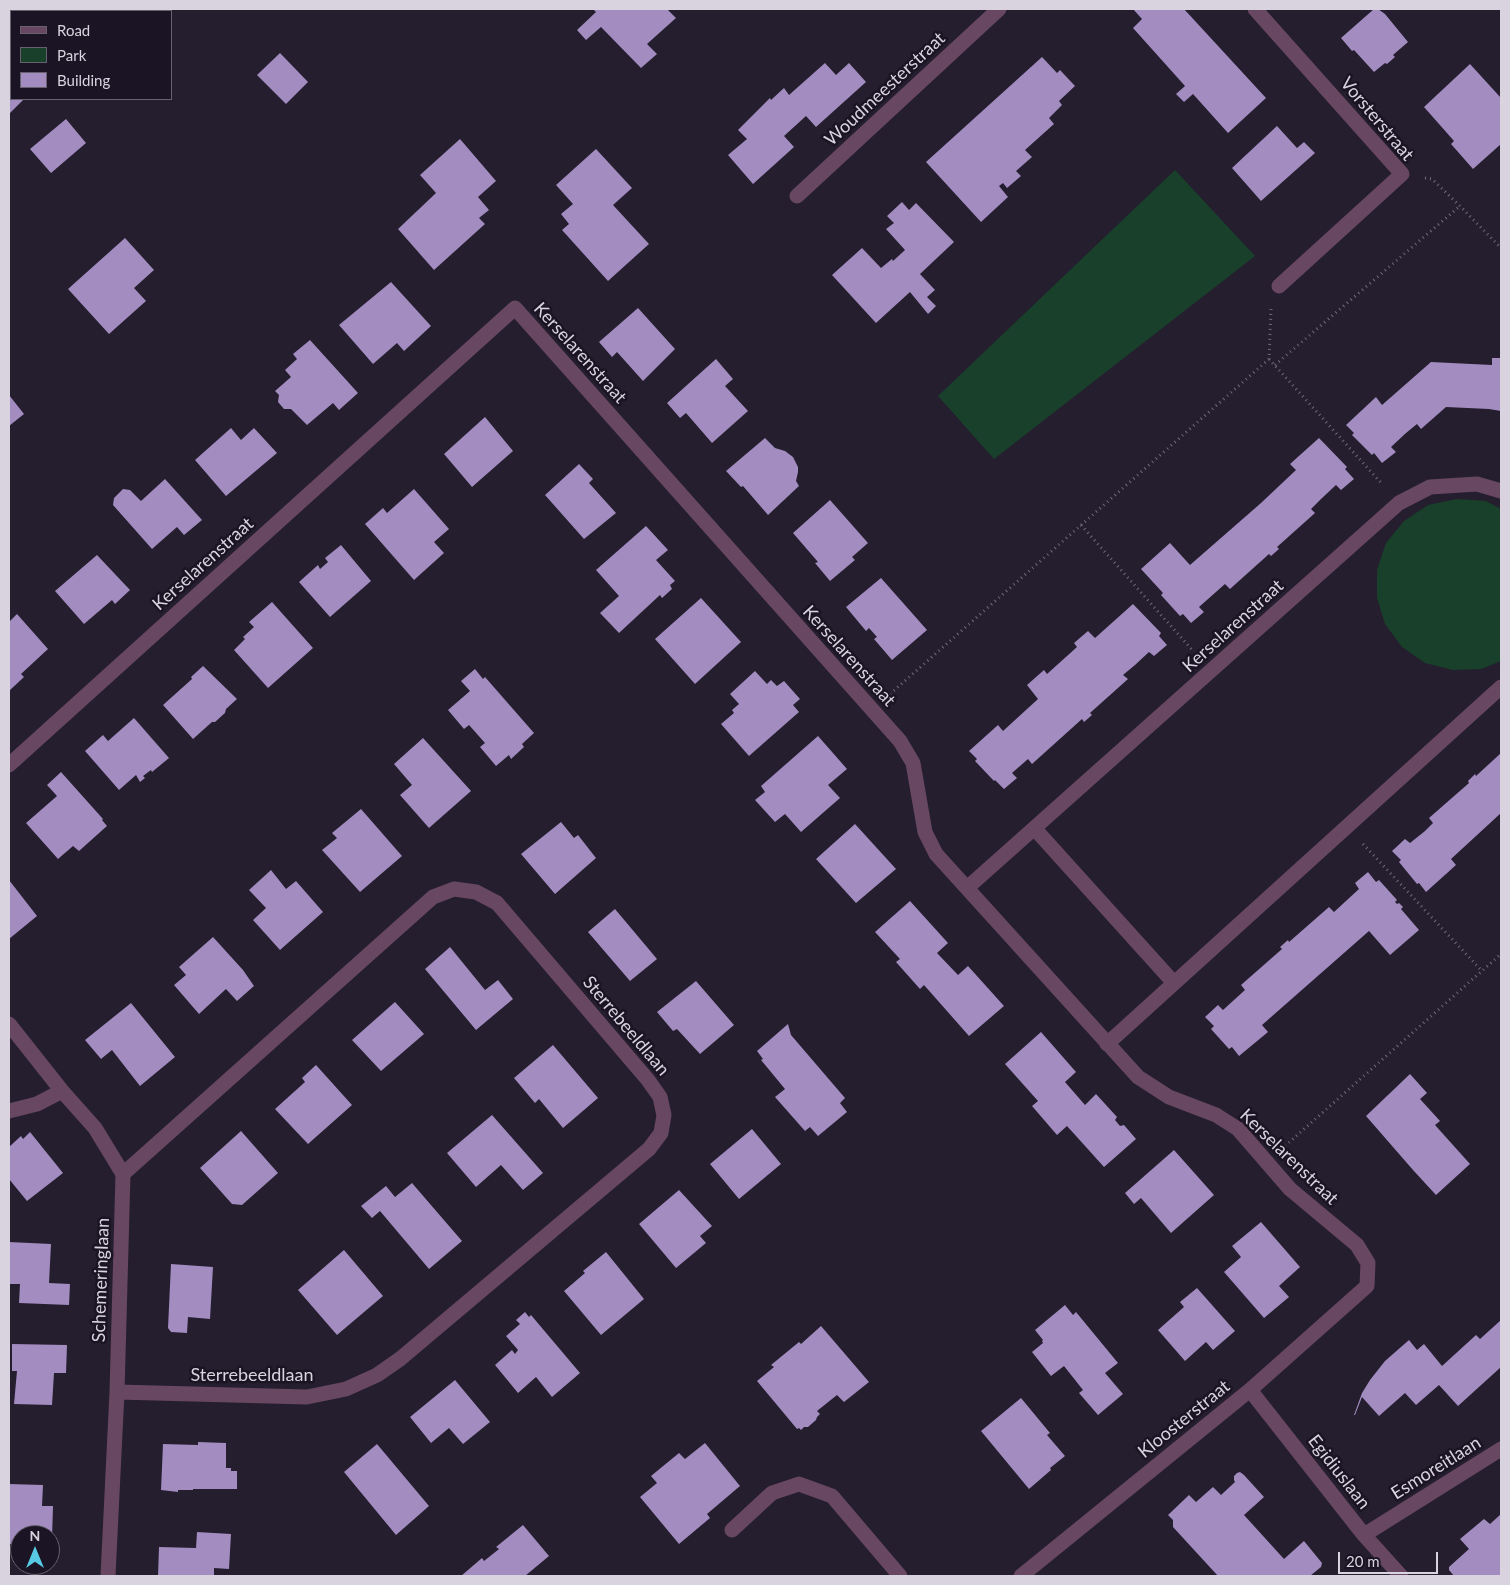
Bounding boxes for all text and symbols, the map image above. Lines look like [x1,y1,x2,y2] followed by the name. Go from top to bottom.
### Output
[10,10,172,100] legend
[57,21,90,39] text: Road
[820,28,950,150] street label: Woudmeesterstraat
[57,46,86,64] text: Park
[57,71,110,89] text: Building
[1336,73,1418,165] street label: Vorsterstraat
[529,298,631,408] street label: Kerselarenstraat
[148,513,258,615] street label: Kerselarenstraat
[1178,575,1288,677] street label: Kerselarenstraat
[798,601,900,711] street label: Kerselarenstraat
[578,972,674,1080] street label: Sterrebeeldlaan
[1235,1105,1343,1209] street label: Kerselarenstraat
[88,1217,114,1343] street label: Schemeringlaan
[190,1364,314,1386] street label: Sterrebeeldlaan
[1134,1375,1234,1463] street label: Kloosterstraat
[1303,1431,1375,1513] street label: Egidiuslaan
[1387,1432,1485,1504] street label: Esmoreitlaan
[10,1525,60,1575] north arrow
[30,1527,40,1544] text: N
[1340,1542,1440,1574] scale bar
[1346,1552,1380,1570] text: 20 m

